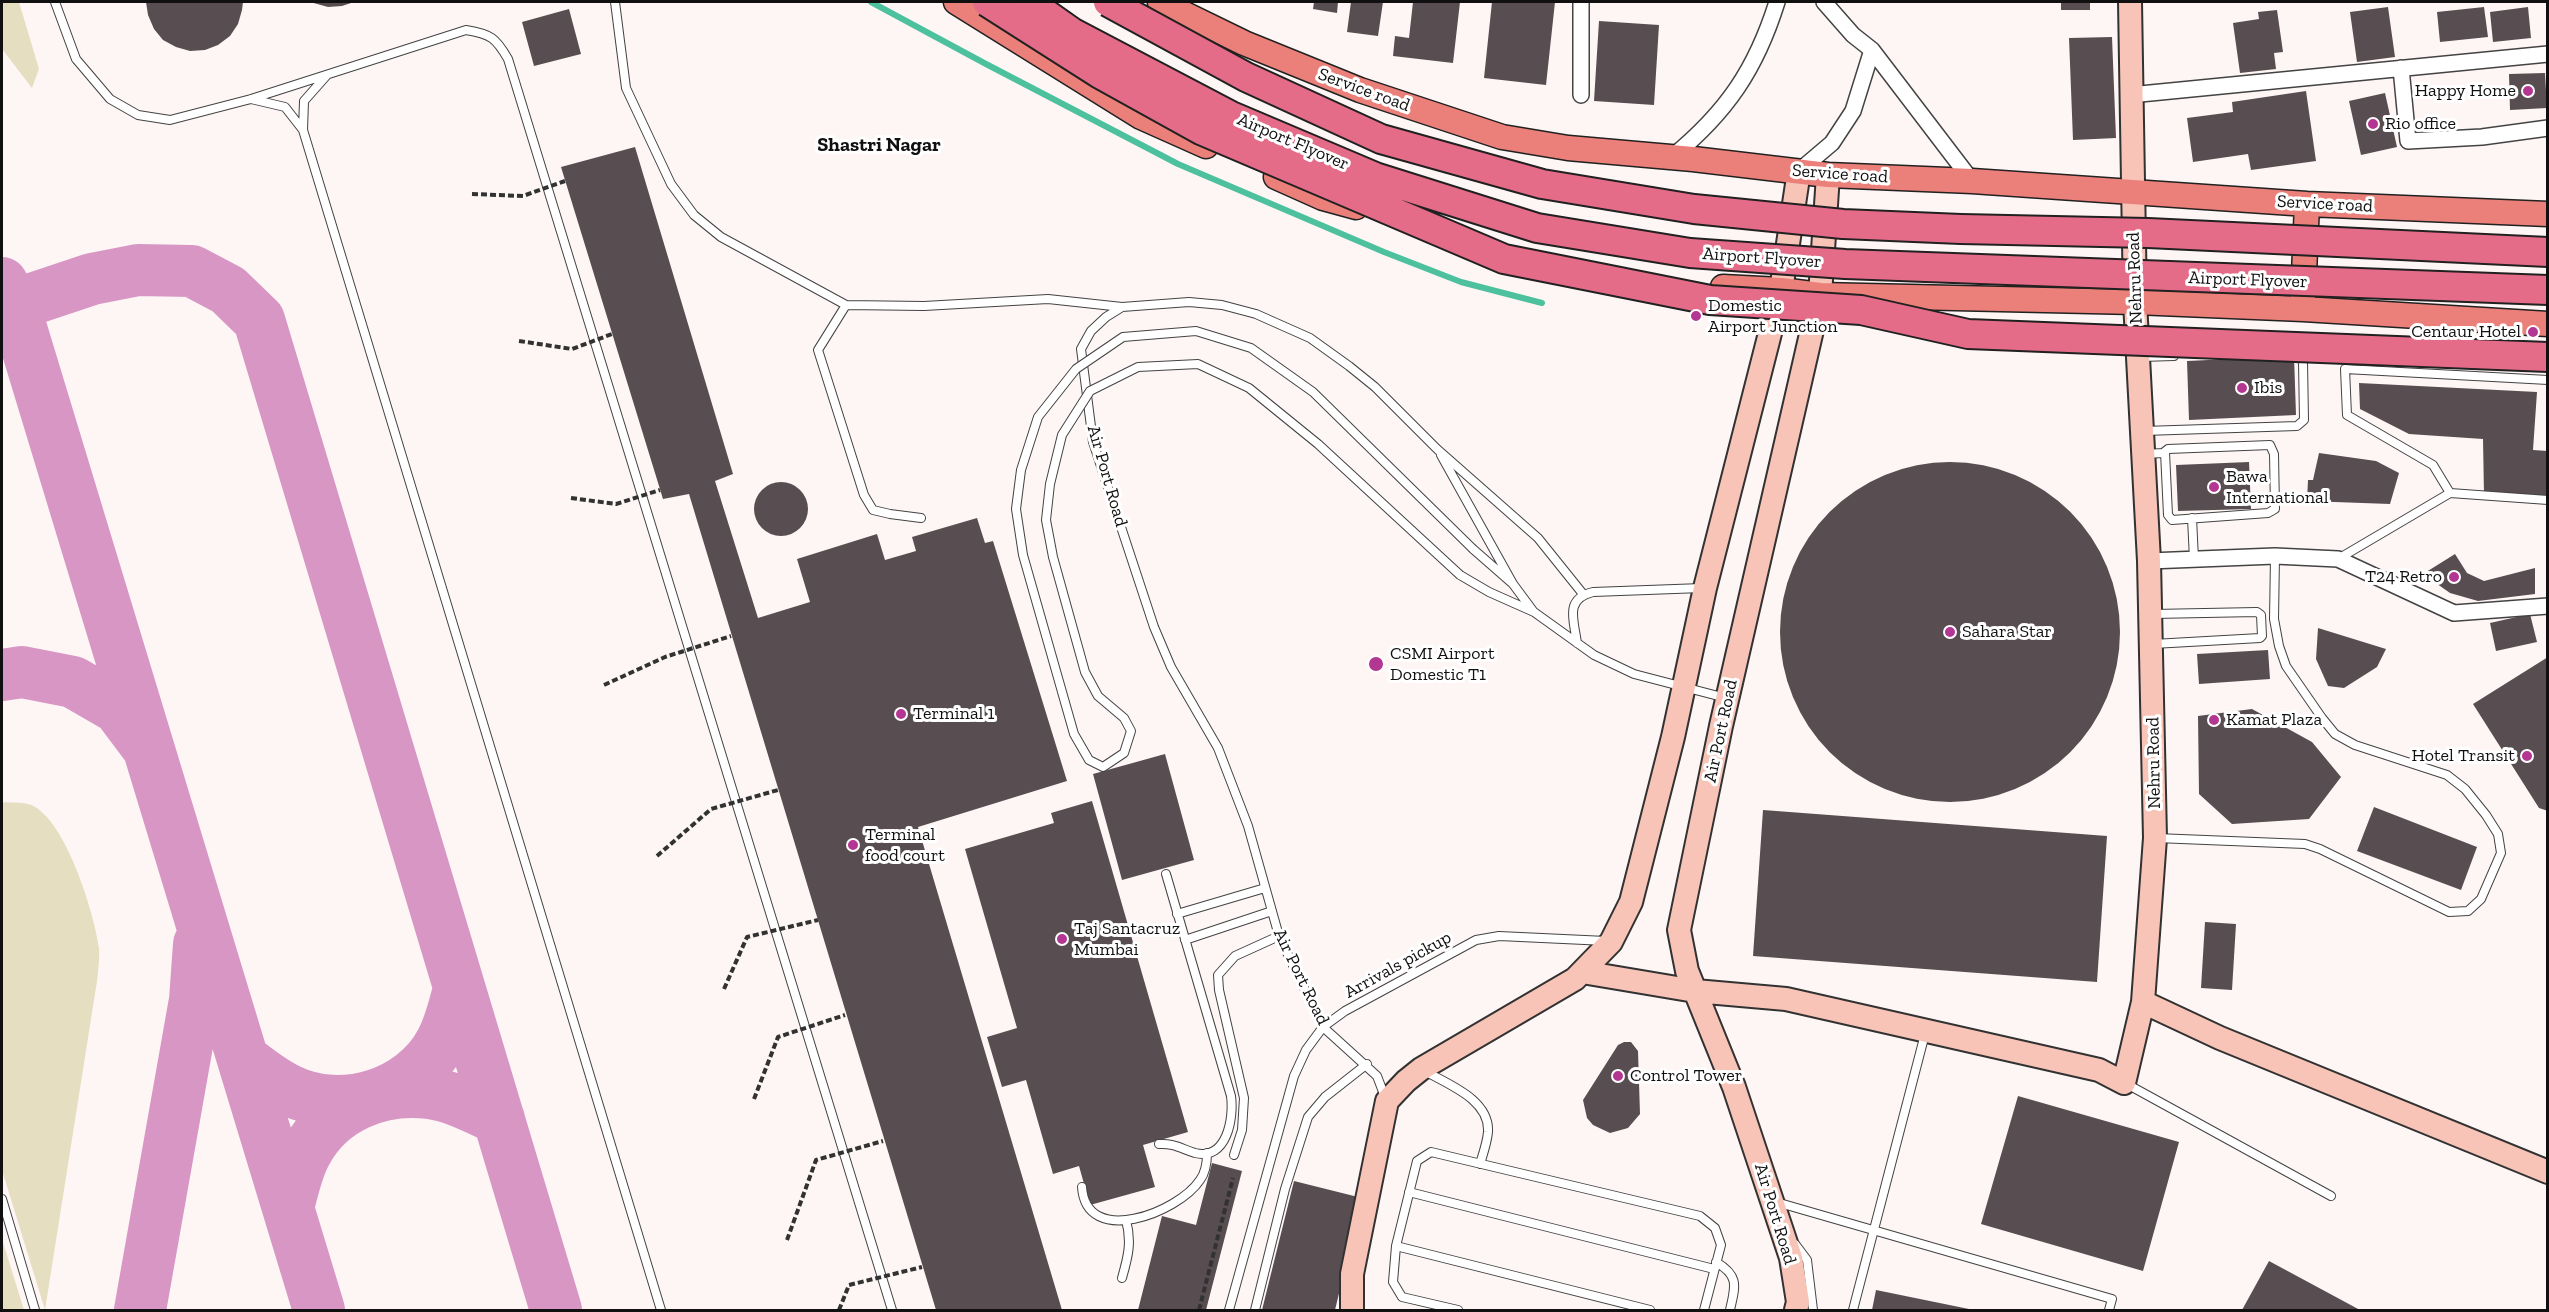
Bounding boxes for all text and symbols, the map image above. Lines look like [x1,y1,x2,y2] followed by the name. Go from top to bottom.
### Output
[1315,63,1413,117] street label: Service road
[2415,80,2516,102] place label: Happy Home
[2521,84,2535,98] marker: Happy Home
[1234,109,1352,175] street label: Airport Flyover
[2385,113,2456,135] place label: Rio office
[2366,117,2380,131] marker: Rio office
[817,133,941,157] district label: Shastri Nagar
[1791,160,1889,188] street label: Service road
[2276,191,2374,217] street label: Service road
[2123,232,2147,324] street label: Nehru Road
[1702,243,1822,273] street label: Airport Flyover
[2188,267,2308,293] street label: Airport Flyover
[1708,295,1838,338] place label: Domestic Airport Junction
[1689,309,1703,323] marker: Domestic Airport Junction
[2411,321,2521,343] place label: Centaur Hotel
[2526,325,2540,339] marker: Centaur Hotel
[2254,377,2282,399] place label: Ibis
[2235,381,2249,395] marker: Ibis
[1082,423,1132,529] street label: Air Port Road
[2226,466,2329,508] place label: Bawa International
[2207,480,2221,494] marker: Bawa International
[2365,566,2442,588] place label: T24 Retro
[2447,570,2461,584] marker: T24 Retro
[1962,621,2052,643] place label: Sahara Star
[1943,625,1957,639] marker: Sahara Star
[1390,643,1495,686] place label: CSMI Airport Domestic T1
[1367,655,1385,673] marker: CSMI Airport Domestic T1
[1700,678,1742,784] street label: Air Port Road
[913,703,994,725] place label: Terminal 1
[894,707,908,721] marker: Terminal 1
[2226,709,2322,731] place label: Kamat Plaza
[2207,713,2221,727] marker: Kamat Plaza
[2142,717,2166,809] street label: Nehru Road
[2412,745,2515,767] place label: Hotel Transit
[2520,749,2534,763] marker: Hotel Transit
[865,824,945,866] place label: Terminal food court
[846,838,860,852] marker: Terminal food court
[1074,918,1180,960] place label: Taj Santacruz Mumbai
[1268,925,1334,1029] street label: Air Port Road
[1341,927,1455,1003] street label: Arrivals pickup
[1055,932,1069,946] marker: Taj Santacruz Mumbai
[1630,1065,1742,1087] place label: Control Tower
[1611,1069,1625,1083] marker: Control Tower
[1749,1161,1801,1267] street label: Air Port Road

